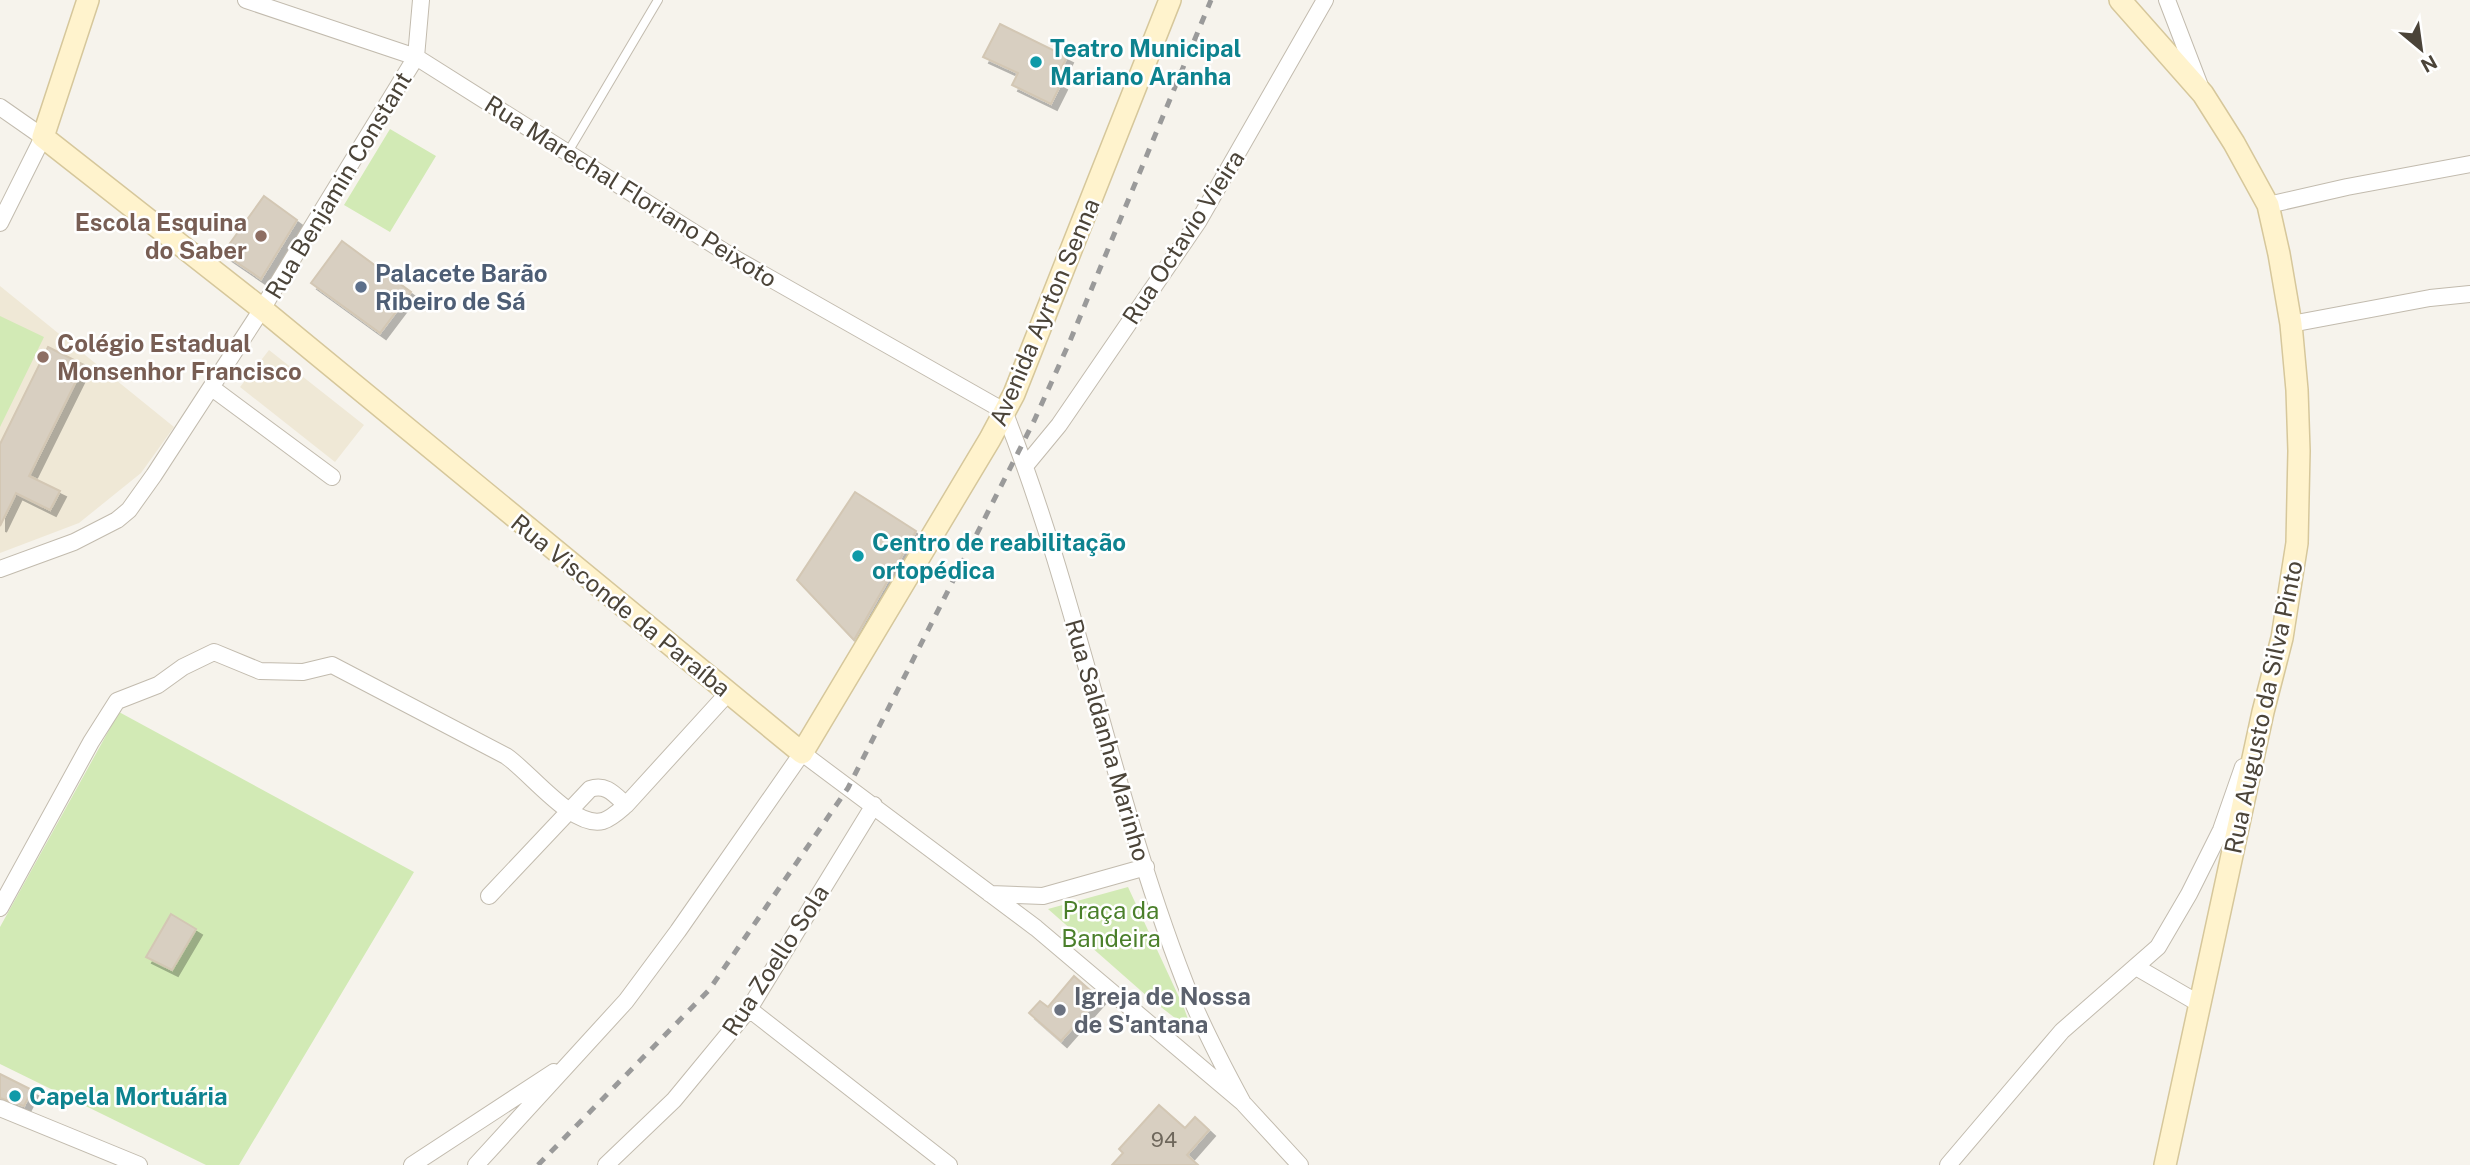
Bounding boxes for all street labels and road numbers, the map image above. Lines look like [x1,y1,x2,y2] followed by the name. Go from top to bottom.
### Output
[259,67,417,303] street label: Rua Benjamin Constant
[480,89,782,293] street label: Rua Marechal Floriano Peixoto
[1116,145,1250,329] street label: Rua Octavio Vieira
[983,194,1105,430] street label: Avenida Ayrton Senna
[506,508,736,702] street label: Rua Visconde da Paraíba
[2218,558,2308,856] street label: Rua Augusto da Silva Pinto
[1060,616,1156,864] street label: Rua Saldanha Marinho
[716,879,834,1041] street label: Rua Zoello Sola

